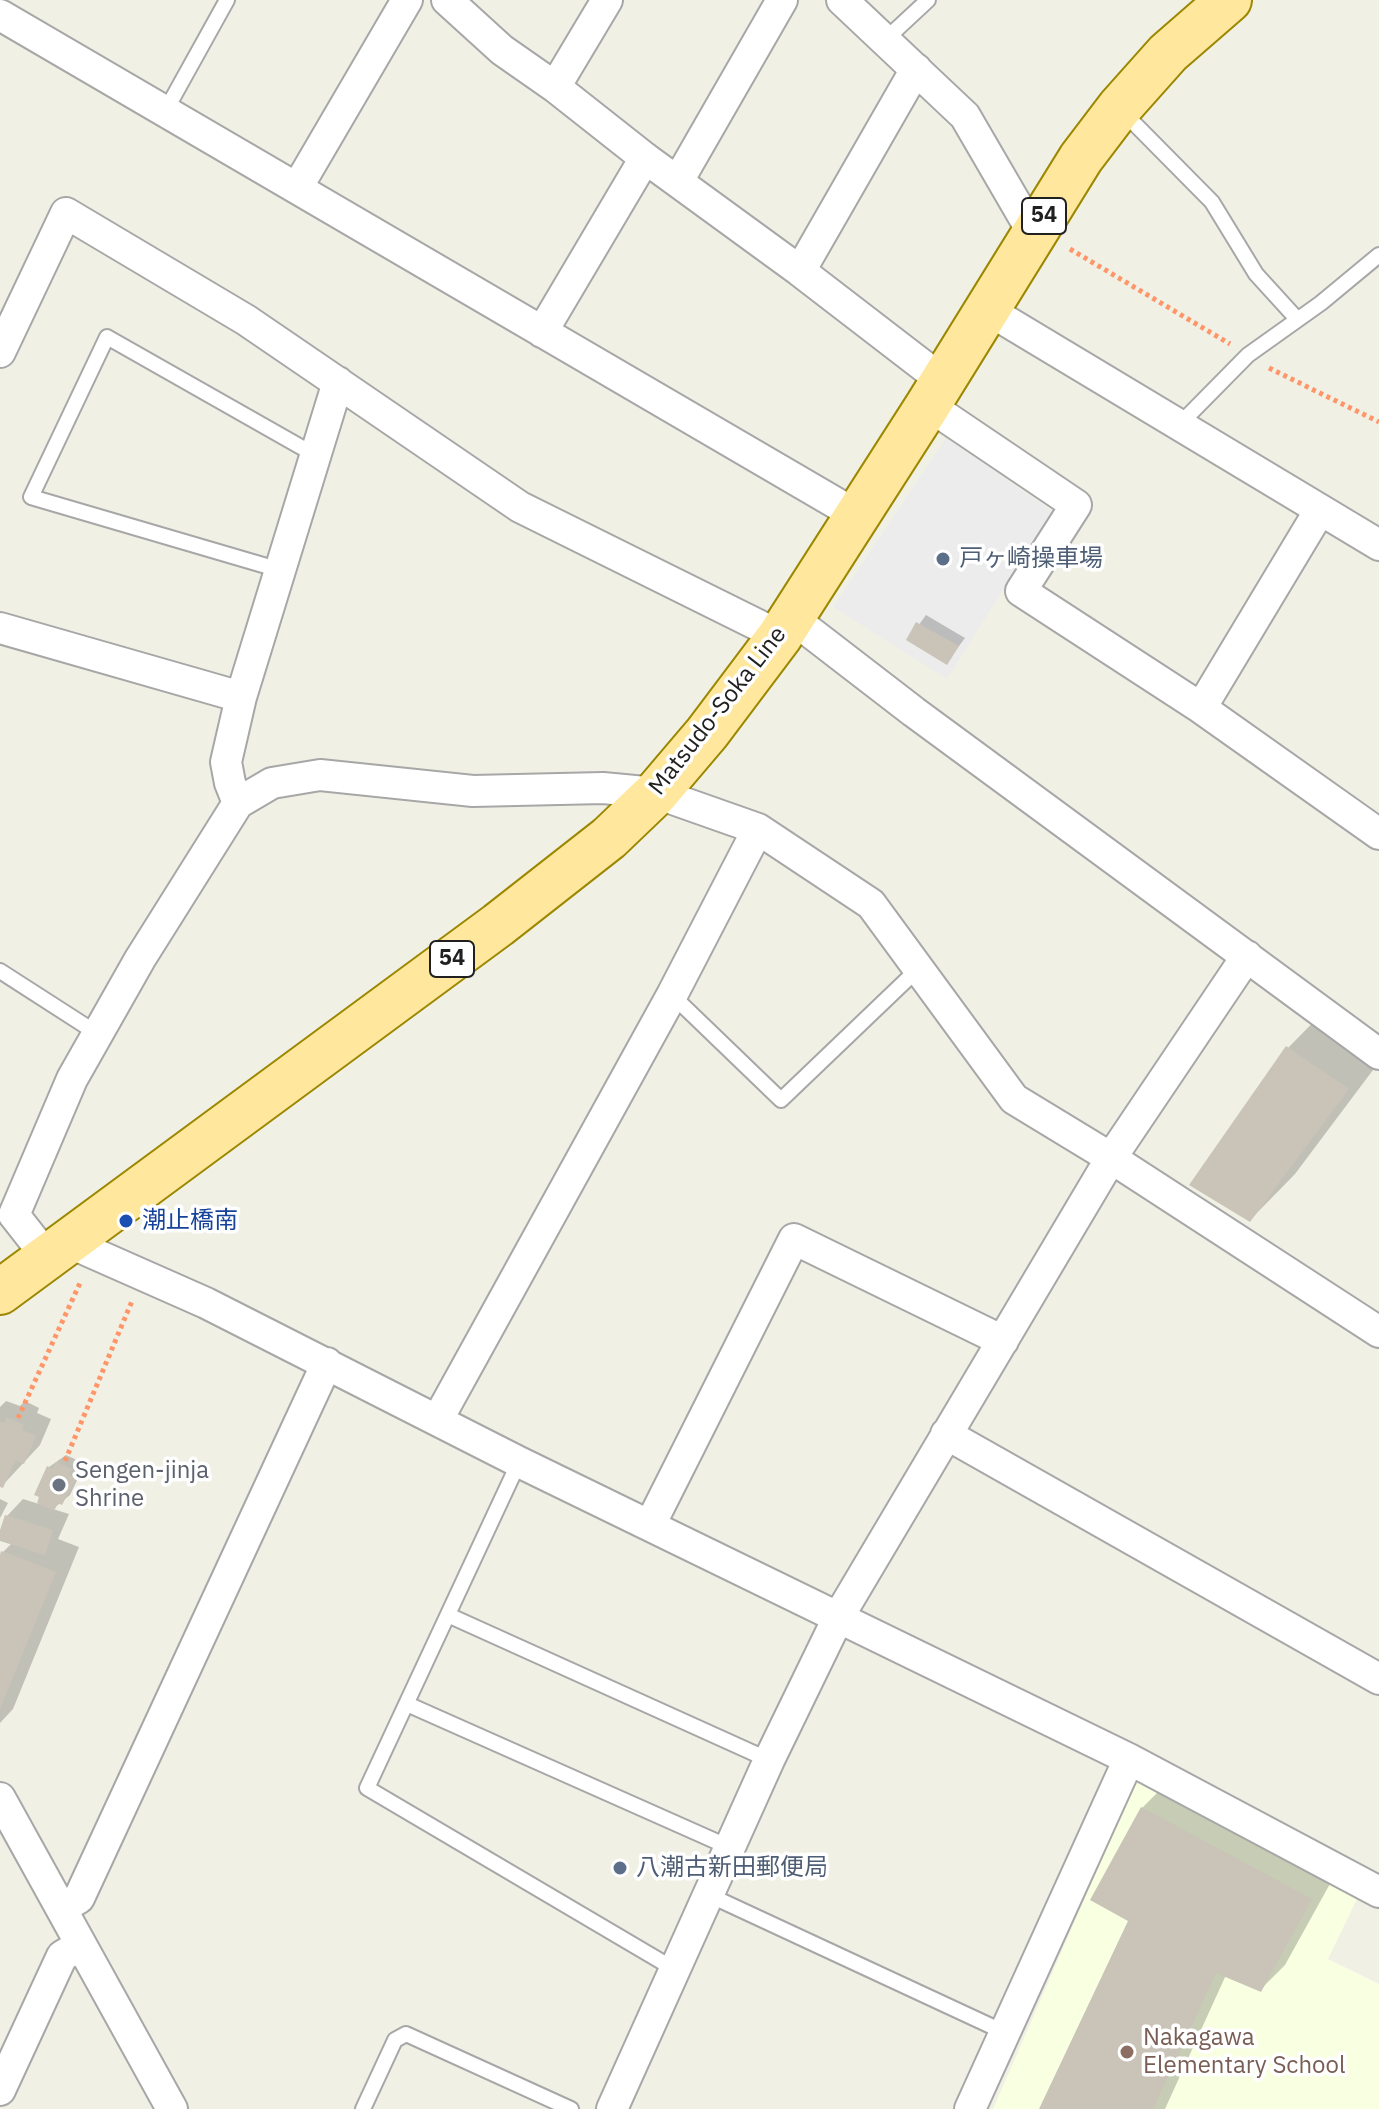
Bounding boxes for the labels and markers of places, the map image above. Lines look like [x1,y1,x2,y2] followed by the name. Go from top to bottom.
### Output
[959,545,1103,573] place label: 戸ヶ崎操車場
[934,550,952,568] marker: 戸ヶ崎操車場
[142,1207,238,1235] place label: 潮止橋南
[117,1212,135,1230] marker: 潮止橋南
[75,1457,209,1513] place label: Sengen-jinja Shrine
[50,1476,68,1494] marker: Sengen-jinja Shrine
[636,1854,828,1882] place label: 八潮古新田郵便局
[611,1859,629,1877] marker: 八潮古新田郵便局
[1143,2024,1345,2080] place label: Nakagawa Elementary School
[1118,2043,1136,2061] marker: Nakagawa Elementary School

